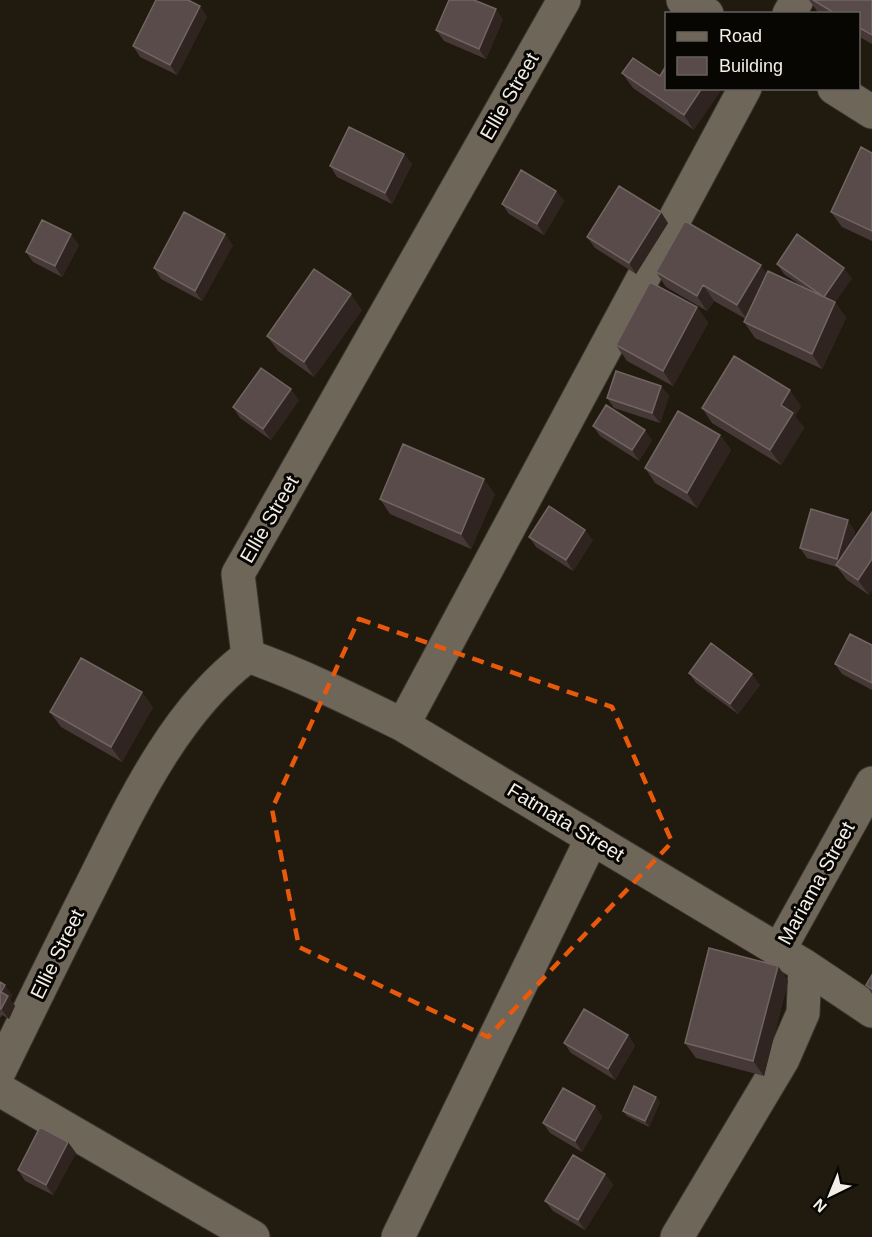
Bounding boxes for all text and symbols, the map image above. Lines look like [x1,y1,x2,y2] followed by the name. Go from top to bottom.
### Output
[665,12,860,90] legend
[719,26,762,46] text: Road
[475,48,543,143] street label: Ellie Street
[719,56,783,76] text: Building
[235,471,303,566] street label: Ellie Street
[504,779,629,866] street label: Fatmata Street
[773,817,859,948] street label: Mariama Street
[26,905,88,1002] street label: Ellie Street
[800,1165,860,1225] north arrow
[810,1195,830,1216] text: N

